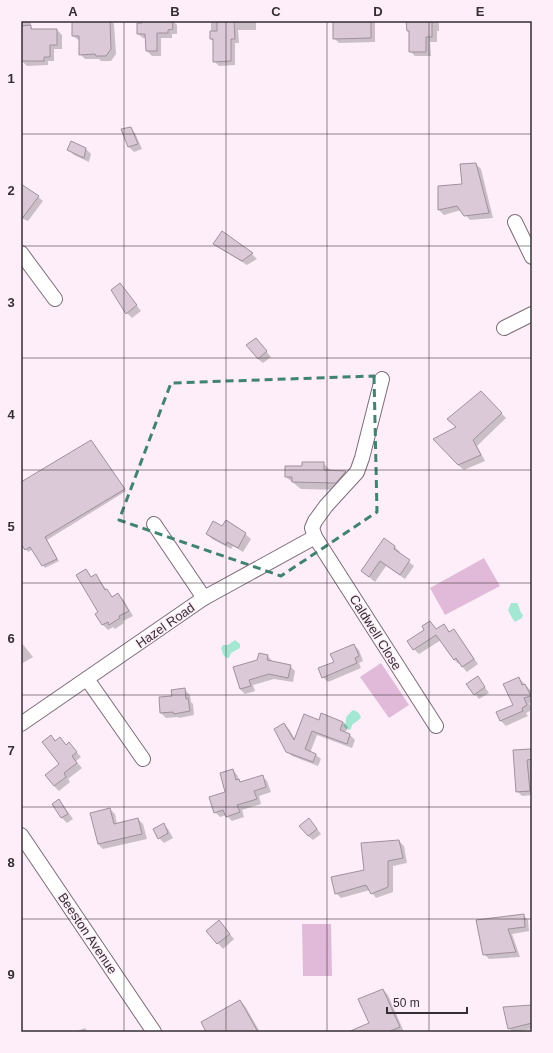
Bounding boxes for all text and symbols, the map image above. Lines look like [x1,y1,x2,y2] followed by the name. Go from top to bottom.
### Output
[68,4,78,19] text: A
[170,4,180,19] text: B
[271,4,281,19] text: C
[373,4,383,19] text: D
[476,4,485,19] text: E
[7,71,15,86] text: 1
[7,183,15,198] text: 2
[7,295,15,310] text: 3
[7,407,15,422] text: 4
[7,519,15,534] text: 5
[346,592,405,673] street label: Caldwell Close
[133,600,197,651] street label: Hazel Road
[7,631,15,646] text: 6
[7,743,15,758] text: 7
[7,855,15,870] text: 8
[55,890,120,977] street label: Beeston Avenue
[7,967,15,982] text: 9
[387,989,467,1015] scale bar
[393,996,420,1010] text: 50 m

